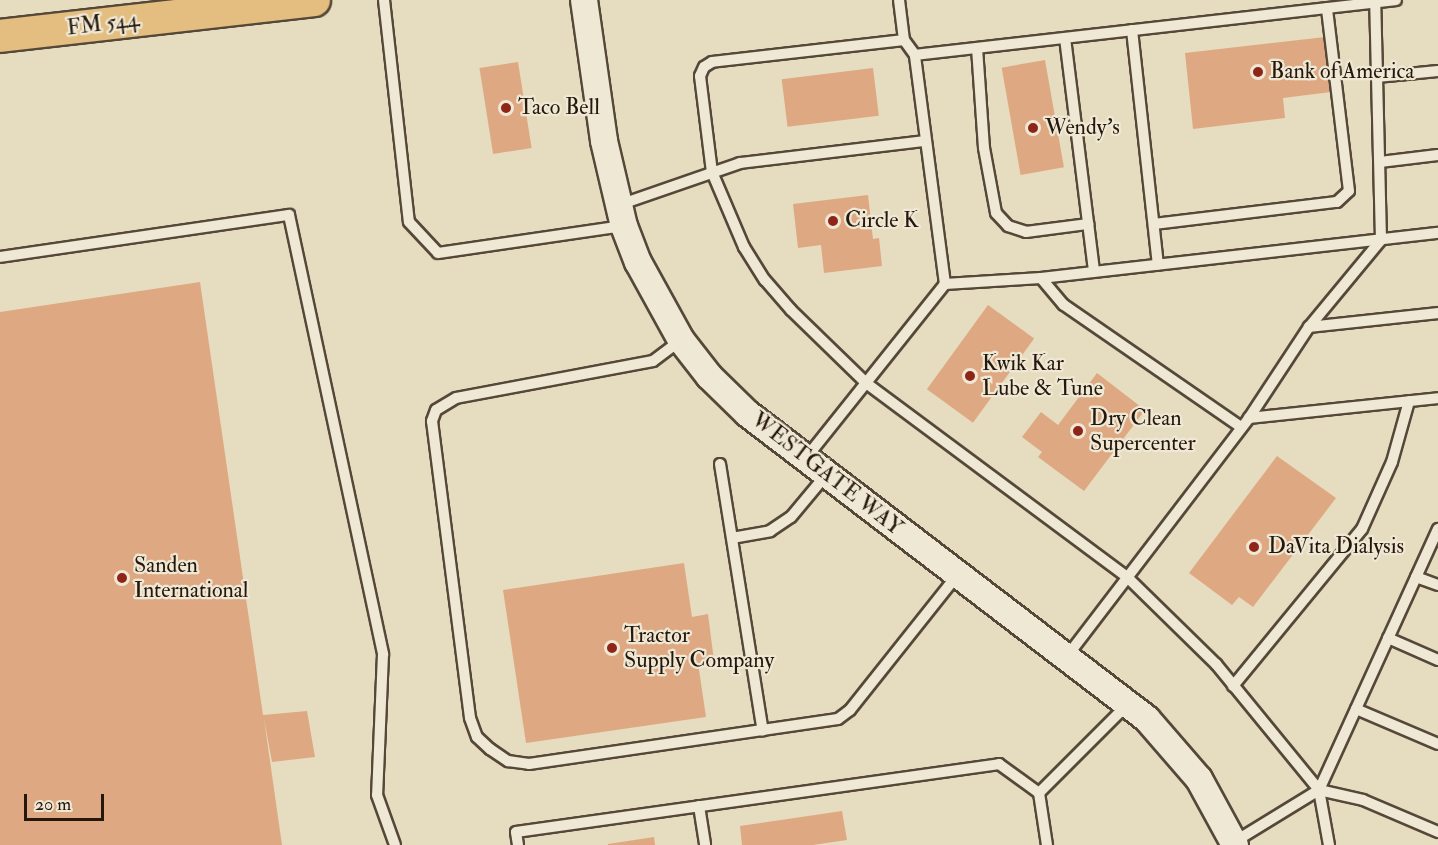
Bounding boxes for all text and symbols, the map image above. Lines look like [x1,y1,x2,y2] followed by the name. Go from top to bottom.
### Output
[65,6,141,42] street label: FM 544
[1270,59,1414,85] place label: Bank of America
[1251,65,1265,79] marker: Bank of America
[518,95,600,121] place label: Taco Bell
[499,101,513,115] marker: Taco Bell
[1045,115,1120,141] place label: Wendy's
[1026,121,1040,135] marker: Wendy's
[845,208,919,234] place label: Circle K
[826,214,840,228] marker: Circle K
[982,350,1103,402] place label: Kwik Kar Lube & Tune
[963,369,977,383] marker: Kwik Kar Lube & Tune
[1090,405,1196,457] place label: Dry Clean Supercenter
[746,407,908,541] street label: WESTGATE WAY
[1071,424,1085,438] marker: Dry Clean Supercenter
[1268,534,1404,560] place label: DaVita Dialysis
[1245,538,1263,556] marker: DaVita Dialysis
[134,552,249,604] place label: Sanden International
[115,571,129,585] marker: Sanden International
[624,622,774,674] place label: Tractor Supply Company
[605,641,619,655] marker: Tractor Supply Company
[27,782,106,820] scale bar
[35,793,71,816] text: 20 m

